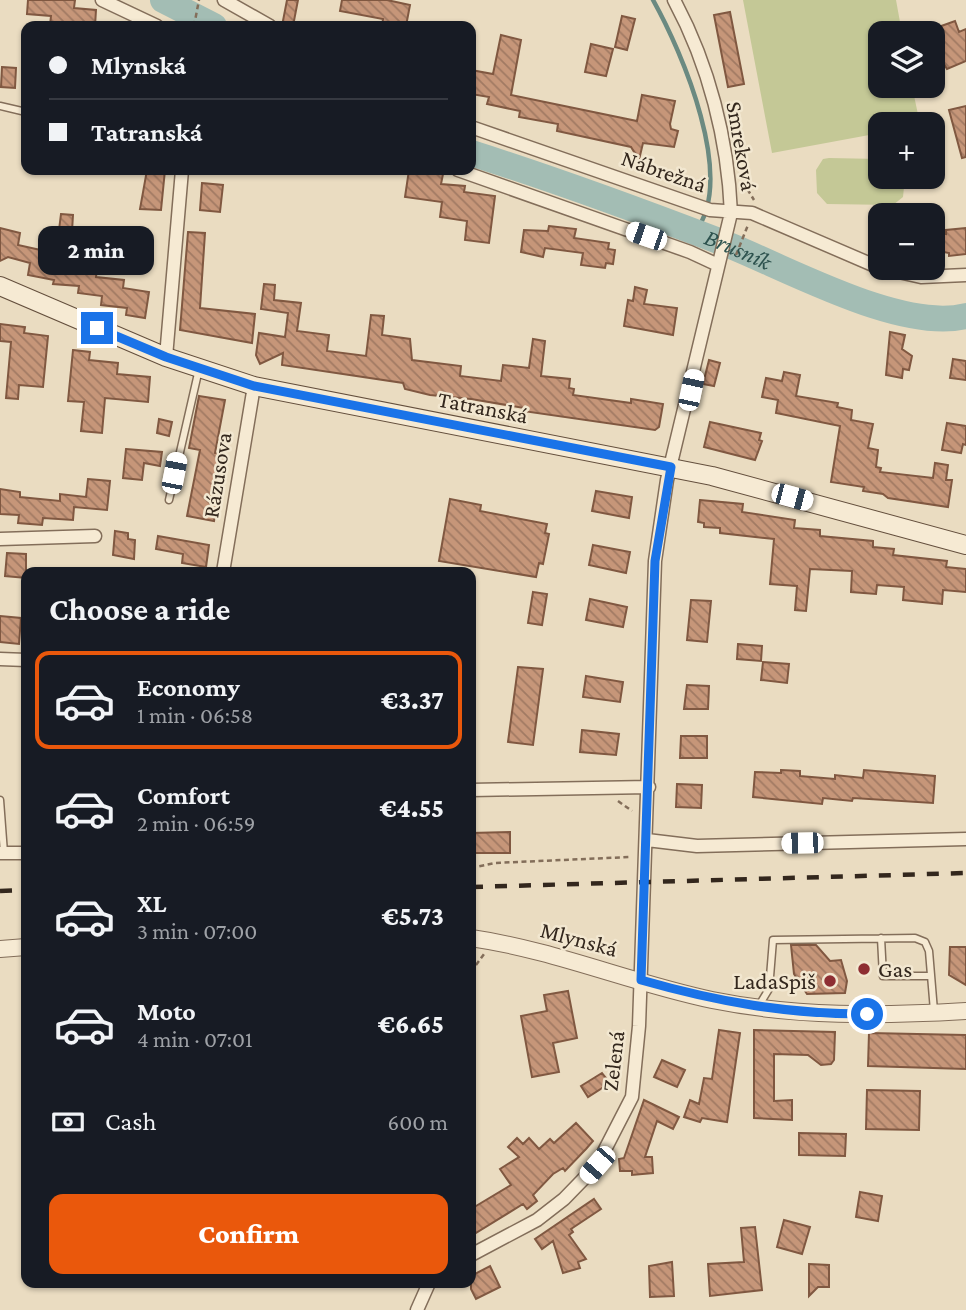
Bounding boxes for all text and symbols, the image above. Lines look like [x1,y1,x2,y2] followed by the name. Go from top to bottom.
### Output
[868,21,945,280] map controls
[868,21,945,98] button: layers
[91,51,186,80] text: Mlynská
[721,99,763,193] street label: Smreková
[868,112,945,189] button: +
[91,118,202,147] text: Tatranská
[618,144,710,198] street label: Nábrežná
[868,203,945,280] button: −
[623,219,670,253] car
[701,223,777,276] water label: Brusník
[39,226,155,276] callout: 2 min
[68,237,124,263] text: 2 min
[81,312,113,344] route end
[677,367,706,413] car
[436,386,531,429] street label: Tatranská
[197,430,237,520] street label: Rázusova
[160,450,189,496] car
[769,481,816,513] car
[49,591,230,627] text: Choose a ride
[53,669,116,732] icon: car
[137,673,240,702] text: Economy
[381,686,444,715] text: €3.37
[137,702,253,728] text: 1 min · 06:58
[53,777,116,840] icon: car
[137,781,230,810] text: Comfort
[379,794,444,823] text: €4.55
[137,810,255,836] text: 2 min · 06:59
[781,832,824,854] car
[53,885,116,948] icon: car
[137,889,166,918] text: XL
[382,902,444,931] text: €5.73
[538,916,621,962] street label: Mlynská
[137,918,257,944] text: 3 min · 07:00
[878,956,912,982] place label: Gas
[856,961,872,977] marker: Gas
[733,968,816,994] place label: LadaSpiš
[822,973,838,989] marker: LadaSpiš
[53,993,116,1056] icon: car
[137,997,196,1026] text: Moto
[851,998,883,1030] route start
[378,1010,444,1039] text: €6.65
[137,1026,253,1052] text: 4 min · 07:01
[596,1029,630,1093] street label: Zelená
[49,1103,87,1141] icon: cash
[105,1107,156,1136] text: Cash
[388,1109,448,1135] text: 600 m
[576,1142,619,1188] car
[49,1194,448,1274] button: Confirm

